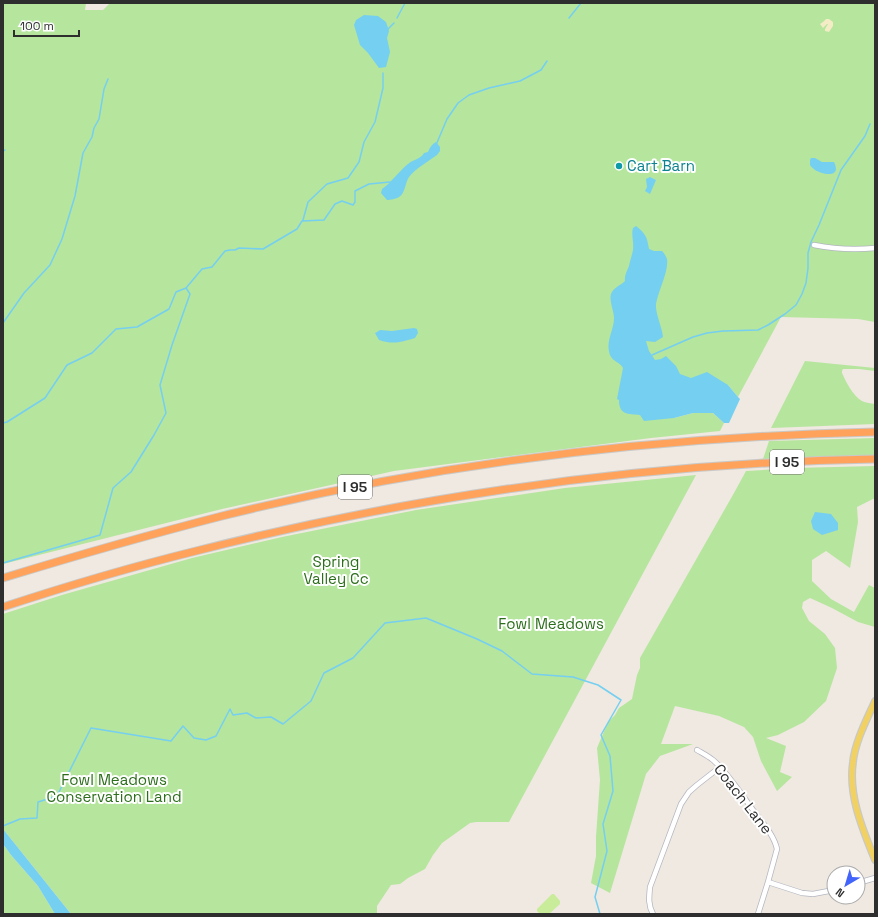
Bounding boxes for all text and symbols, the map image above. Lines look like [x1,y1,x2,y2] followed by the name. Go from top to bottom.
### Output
[14,12,79,38] scale bar
[20,18,54,34] text: 100 m
[627,156,695,175] place label: Cart Barn
[614,161,624,171] marker: Cart Barn
[770,450,804,474] road number: I 95
[338,475,372,499] road number: I 95
[303,552,369,588] park label: Spring Valley Cc
[498,614,604,633] park label: Fowl Meadows
[710,760,777,838] street label: Coach Lane
[46,770,182,806] park label: Fowl Meadows Conservation Land
[826,865,866,905] north arrow
[833,885,847,901] text: N

